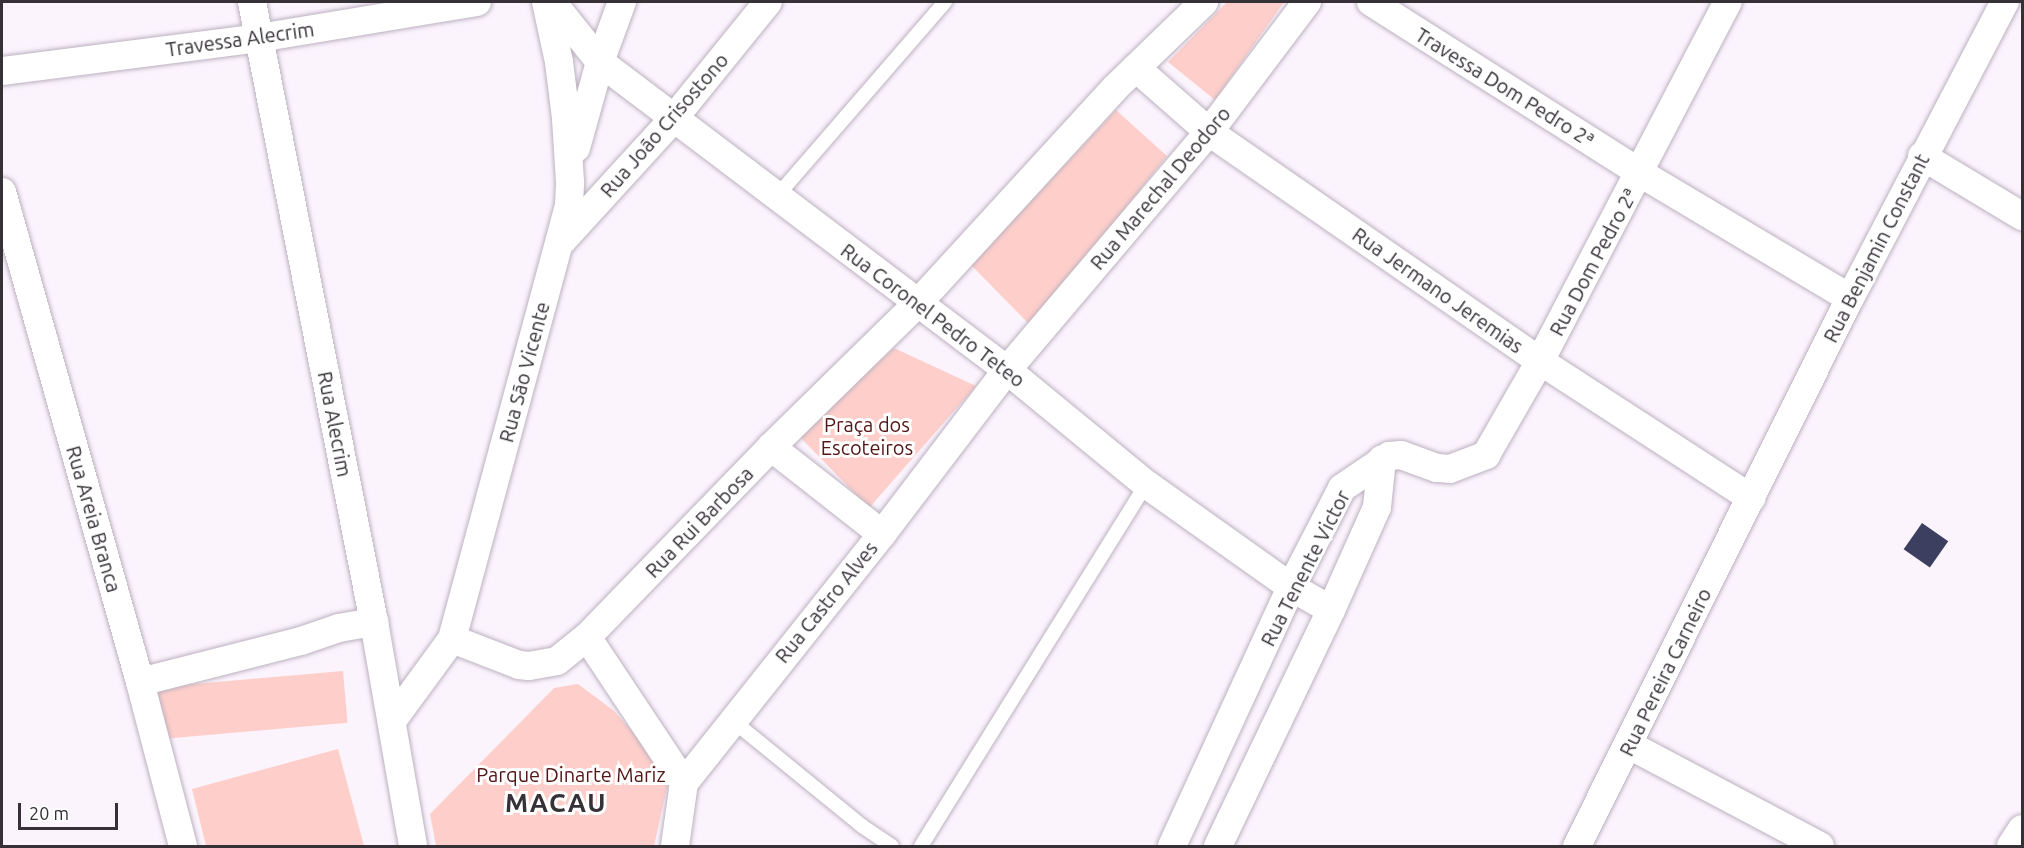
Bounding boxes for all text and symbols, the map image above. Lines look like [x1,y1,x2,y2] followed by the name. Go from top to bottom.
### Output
[164,17,316,61] street label: Travessa Alecrim
[1411,22,1599,152] street label: Travessa Dom Pedro 2ª
[595,48,733,202] street label: Rua João Crisostono
[1085,102,1235,274] street label: Rua Marechal Deodoro
[1818,150,1934,346] street label: Rua Benjamin Constant
[1544,184,1642,340] street label: Rua Dom Pedro 2ª
[1348,222,1528,358] street label: Rua Jermano Jeremias
[836,238,1030,392] street label: Rua Coronel Pedro Teteo
[494,299,554,445] street label: Rua São Vicente
[313,369,357,479] street label: Rua Alecrim
[821,413,913,460] park label: Praça dos Escoteiros
[62,443,126,595] street label: Rua Areia Branca
[640,462,758,582] street label: Rua Rui Barbosa
[1255,486,1355,650] street label: Rua Tenente Victor
[770,536,882,668] street label: Rua Castro Alves
[1614,584,1716,760] street label: Rua Pereira Carneiro
[476,762,666,786] park label: Parque Dinarte Mariz
[505,787,607,819] district label: MACAU
[21,791,122,829] scale bar
[29,803,69,823] text: 20 m

